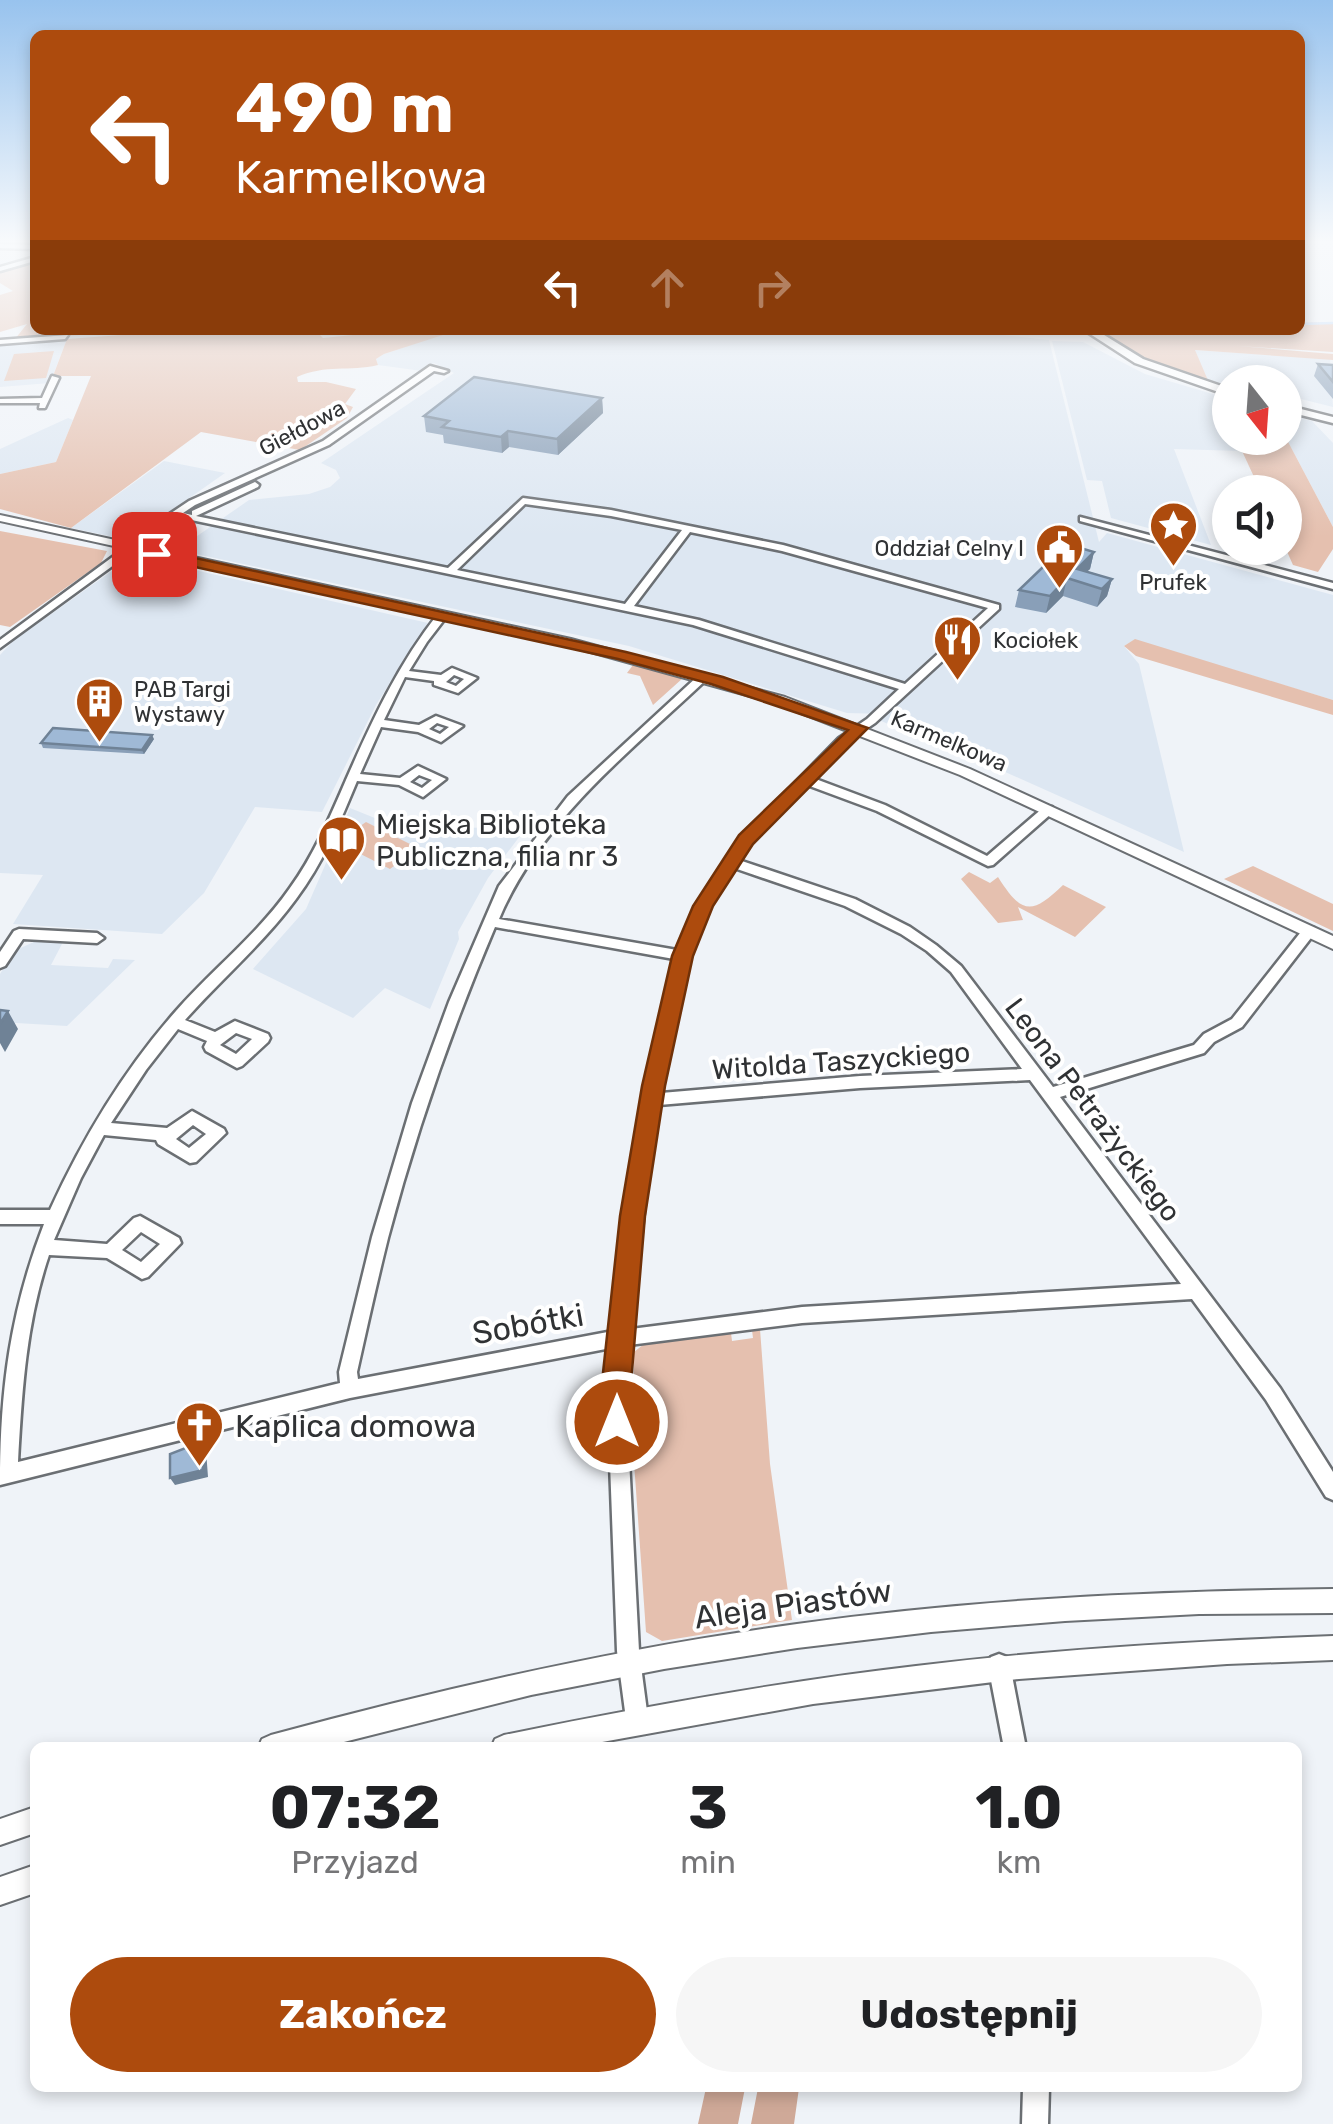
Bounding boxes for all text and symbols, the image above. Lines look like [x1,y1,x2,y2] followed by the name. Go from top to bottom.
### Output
[235,67,454,150] text: 490 m
[70,70,200,200] icon: left
[235,151,487,204] text: Karmelkowa
[535,260,590,315] icon: left
[640,260,695,315] icon: ahead
[745,260,800,315] icon: right
[1212,365,1302,455] north arrow
[1212,365,1302,565] map controls
[254,394,350,462] street label: Giełdowa
[1212,475,1302,565] button: sound
[1147,500,1199,568] place icon: Prufek
[112,512,197,597] pin
[1033,522,1085,590] public building icon: Oddział Celny I
[127,527,182,582] icon: arrive
[875,535,1024,562] place label: Oddział Celny I
[1139,569,1207,596] place label: Prufek
[932,614,984,682] restaurant icon: Kociołek
[993,627,1079,654] place label: Kociołek
[73,676,125,744] building icon: PAB Targi Wystawy
[134,676,231,728] place label: PAB Targi Wystawy
[887,704,1011,778] street label: Karmelkowa
[376,808,618,873] place label: Miejska Biblioteka Publiczna, filia nr 3
[315,814,367,882] library icon: Miejska Biblioteka Publiczna, filia nr 3
[998,992,1188,1228] street label: Leona Petrażyckiego
[711,1036,971,1086] street label: Witolda Taszyckiego
[469,1296,587,1352] street label: Sobótki
[565,1370,669,1474] position arrow
[174,1400,226,1468] church icon: Kaplica domowa
[235,1407,476,1445] place label: Kaplica domowa
[692,1571,894,1637] street label: Aleja Piastów
[269,1772,441,1843] text: 07:32
[688,1772,728,1843] text: 3
[975,1772,1062,1843] text: 1.0
[291,1843,419,1881] text: Przyjazd
[680,1843,736,1881] text: min
[996,1843,1041,1881] text: km
[70,1957,656,2072] button: Zakończ
[676,1957,1262,2072] button: Udostępnij

